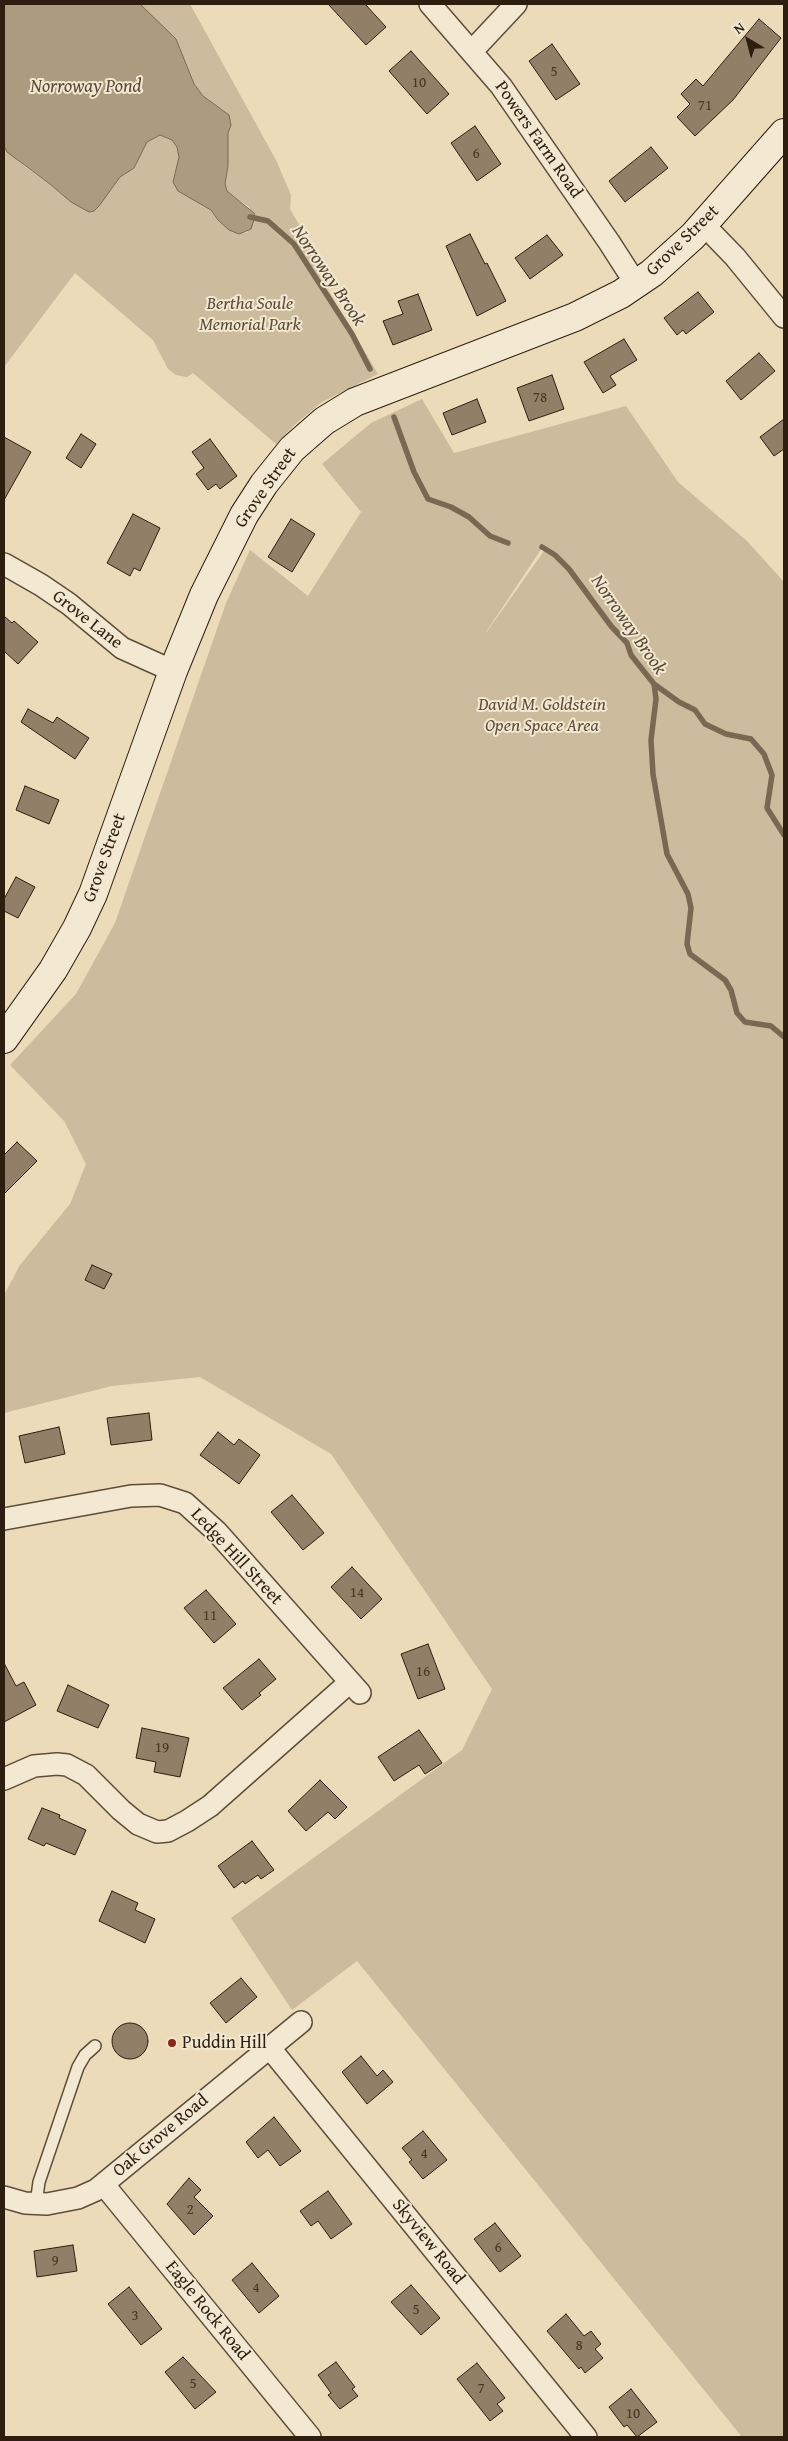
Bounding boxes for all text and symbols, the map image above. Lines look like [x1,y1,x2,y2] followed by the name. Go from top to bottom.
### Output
[723,15,773,65] north arrow
[729,17,749,39] text: N
[550,63,558,81] house number: 5
[412,74,426,92] house number: 10
[30,76,142,98] water label: Norroway Pond
[489,77,587,203] street label: Powers Farm Road
[698,97,712,115] house number: 71
[472,145,480,163] house number: 6
[642,201,724,281] street label: Grove Street
[286,221,370,331] water label: Norroway Brook
[199,293,301,336] park label: Bertha Soule Memorial Park
[533,389,547,407] house number: 78
[230,444,302,532] street label: Grove Street
[585,571,671,679] water label: Norroway Brook
[48,586,126,654] street label: Grove Lane
[478,694,606,736] park label: David M. Goldstein Open Space Area
[79,811,131,905] street label: Grove Street
[186,1504,286,1610] street label: Ledge Hill Street
[350,1584,364,1602] house number: 14
[203,1607,217,1625] house number: 11
[416,1663,430,1681] house number: 16
[155,1739,169,1757] house number: 19
[182,2032,267,2054] place label: Puddin Hill
[166,2037,178,2049] marker: Puddin Hill
[109,2090,213,2182] street label: Oak Grove Road
[420,2145,428,2163] house number: 4
[387,2195,469,2289] street label: Skyview Road
[186,2201,194,2219] house number: 2
[494,2239,502,2257] house number: 6
[51,2252,59,2270] house number: 9
[160,2257,254,2365] street label: Eagle Rock Road
[252,2279,260,2297] house number: 4
[412,2301,420,2319] house number: 5
[131,2307,139,2325] house number: 3
[575,2337,583,2355] house number: 8
[189,2375,197,2393] house number: 5
[477,2380,485,2398] house number: 7
[626,2405,640,2423] house number: 10

